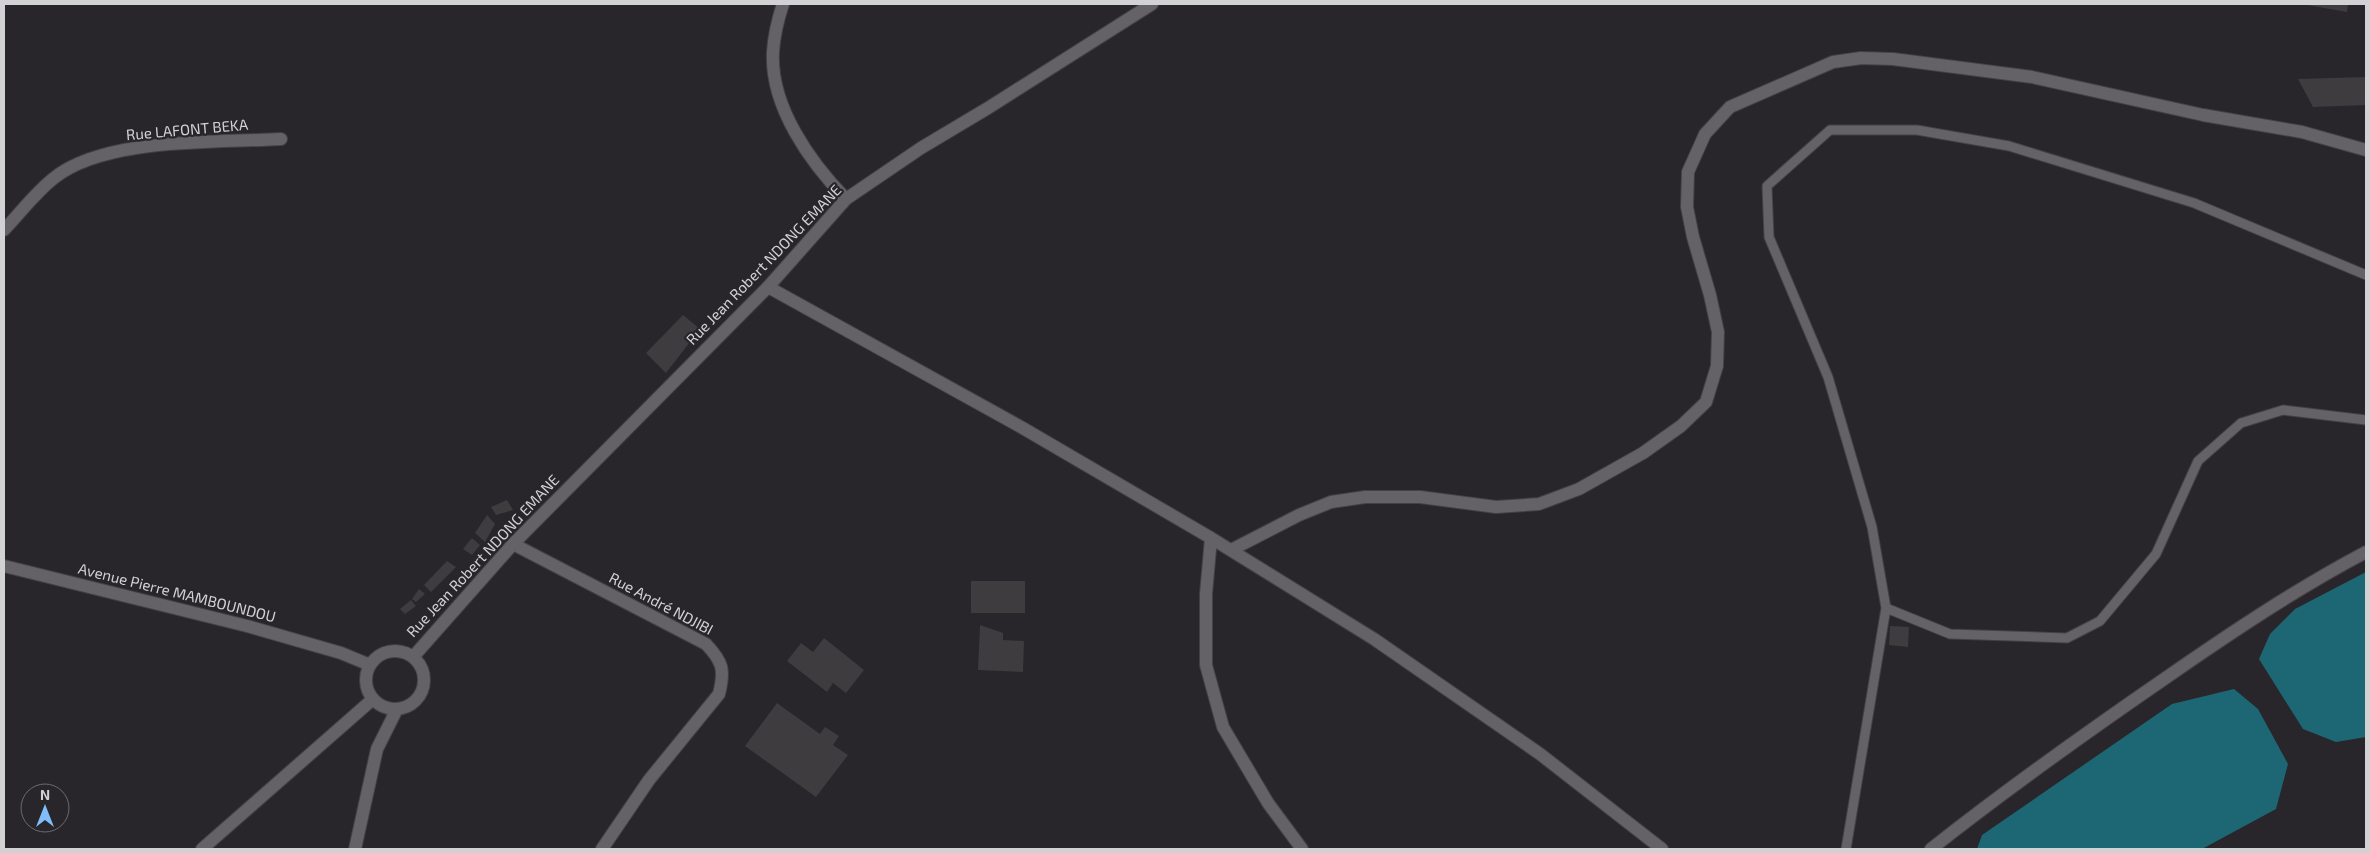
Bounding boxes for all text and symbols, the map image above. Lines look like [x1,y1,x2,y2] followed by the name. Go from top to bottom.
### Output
[125,115,249,143] street label: Rue LAFONT BEKA
[682,181,845,348] street label: Rue Jean Robert NDONG EMANE
[402,470,562,640] street label: Rue Jean Robert NDONG EMANE
[77,559,278,625] street label: Avenue Pierre MAMBOUNDOU
[606,568,717,638] street label: Rue André NDJIBI
[20,783,70,833] north arrow
[40,786,50,803] text: N

